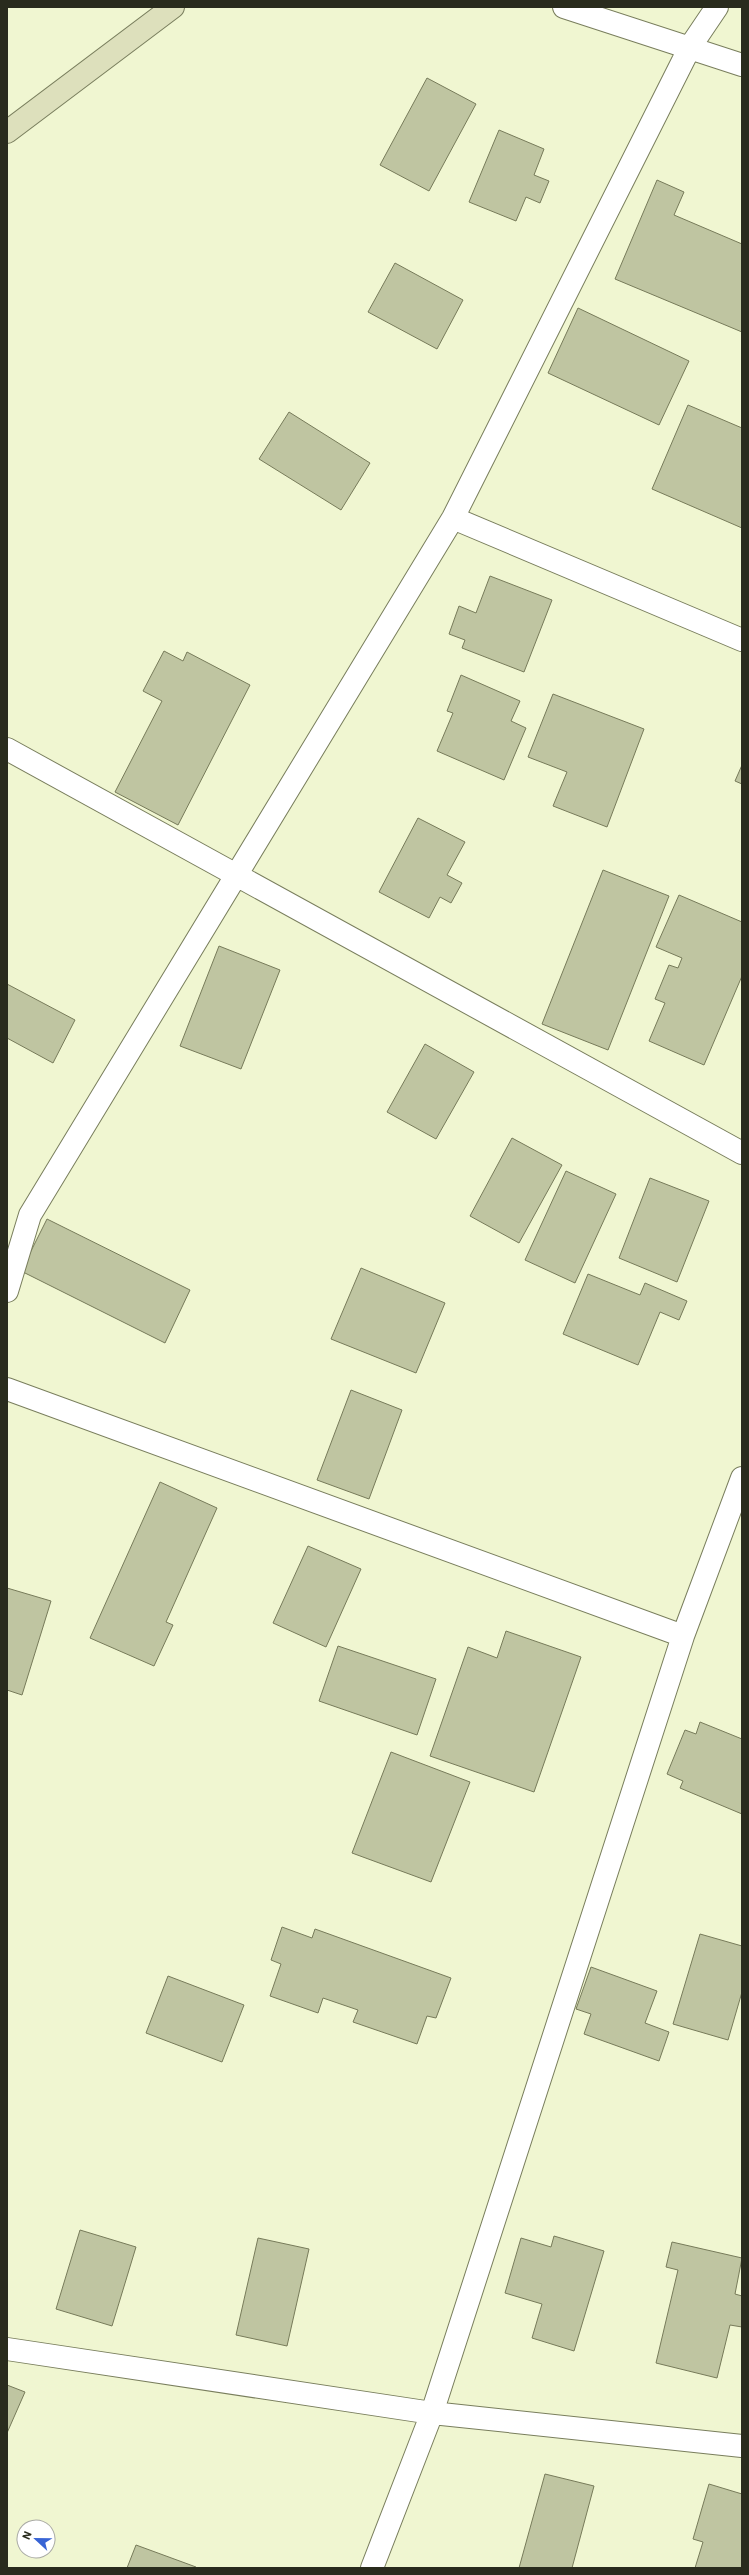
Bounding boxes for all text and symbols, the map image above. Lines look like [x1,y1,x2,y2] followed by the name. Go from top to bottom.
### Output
[16,2519,56,2559] north arrow
[19,2529,35,2542] text: N

